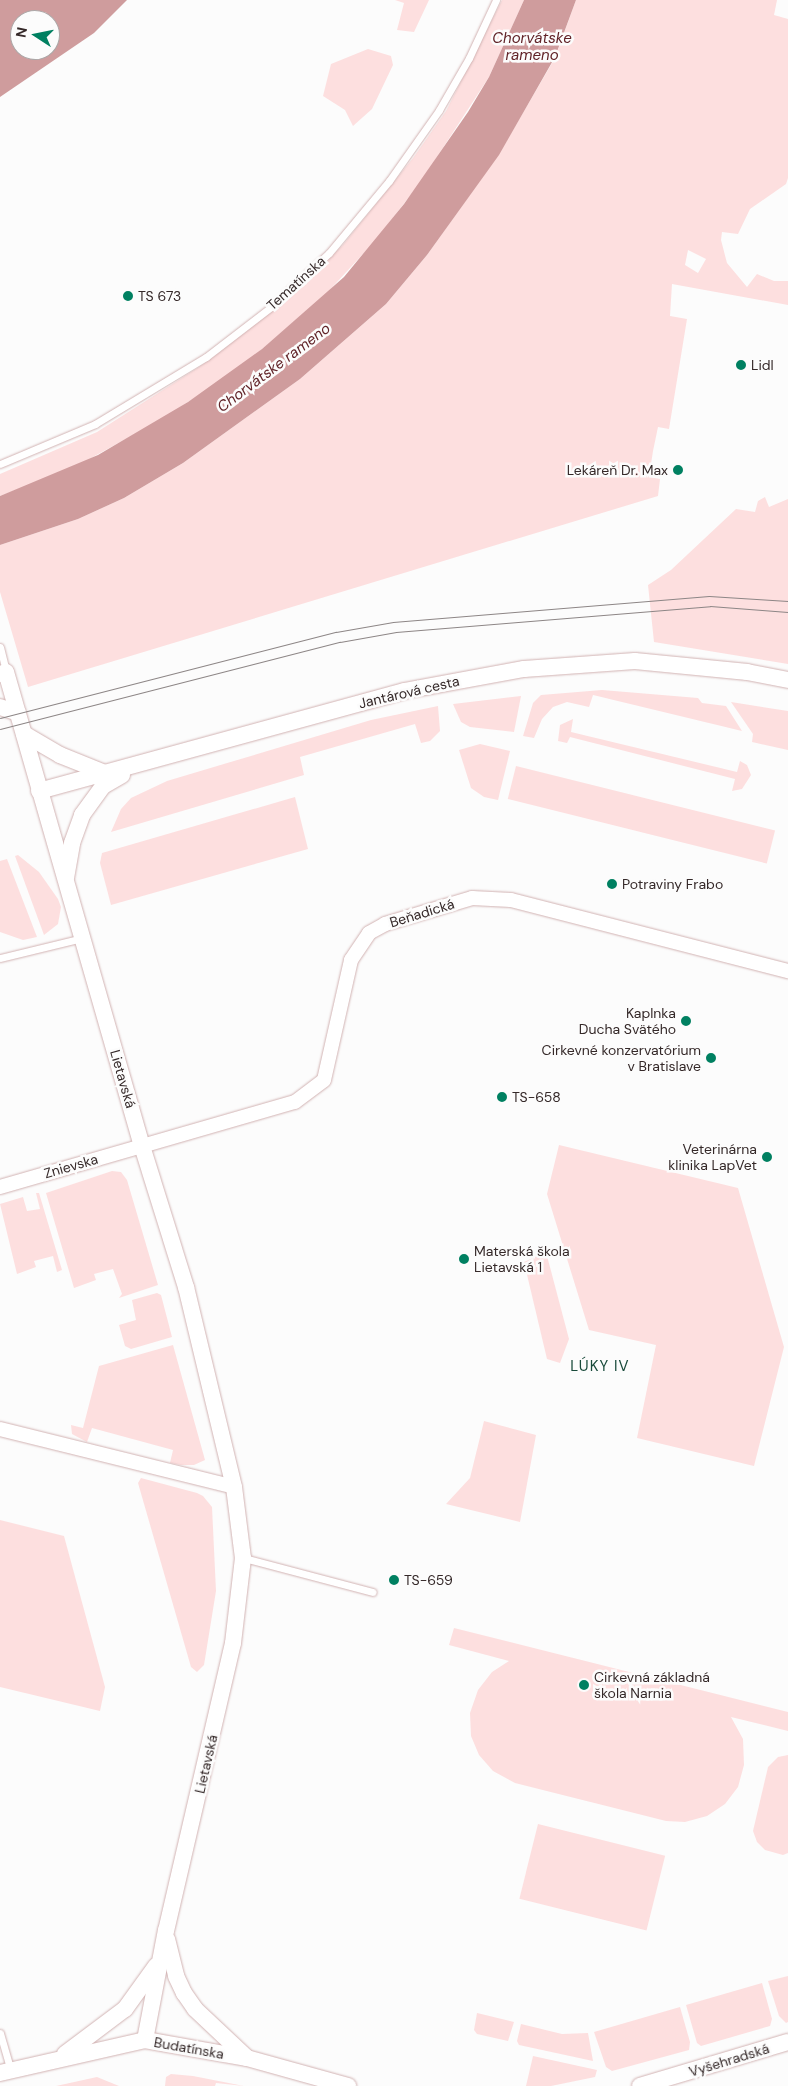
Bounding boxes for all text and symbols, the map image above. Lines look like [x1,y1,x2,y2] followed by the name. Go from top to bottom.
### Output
[10,10,60,60] north arrow
[11,26,31,39] text: N
[492,29,572,64] water label: Chorvátske rameno
[263,252,329,314] street label: Tematínska
[138,288,181,304] place label: TS 673
[122,290,134,302] marker: TS 673
[214,320,334,416] water label: Chorvátske rameno
[751,357,774,373] place label: Lidl
[735,359,747,371] marker: Lidl
[567,462,668,478] place label: Lekáreň Dr. Max
[672,464,684,476] marker: Lekáreň Dr. Max
[357,672,461,712] street label: Jantárová cesta
[622,876,723,892] place label: Potraviny Frabo
[606,878,618,890] marker: Potraviny Frabo
[388,895,456,931] street label: Beňadická
[579,1005,676,1038] place label: Kaplnka Ducha Svätého
[680,1015,692,1027] marker: Kaplnka Ducha Svätého
[542,1042,701,1074] place label: Cirkevné konzervatórium v Bratislave
[107,1048,139,1110] street label: Lietavská
[705,1052,717,1064] marker: Cirkevné konzervatórium v Bratislave
[512,1089,561,1105] place label: TS-658
[496,1091,508,1103] marker: TS-658
[668,1141,757,1174] place label: Veterinárna klinika LapVet
[42,1150,100,1182] street label: Znievska
[761,1151,773,1163] marker: Veterinárna klinika LapVet
[474,1243,570,1276] place label: Materská škola Lietavská 1
[458,1253,470,1265] marker: Materská škola Lietavská 1
[569,1358,631,1376] district label: LÚKY IV
[404,1572,453,1588] place label: TS-659
[388,1574,400,1586] marker: TS-659
[594,1669,710,1701] place label: Cirkevná základná škola Narnia
[578,1679,590,1691] marker: Cirkevná základná škola Narnia
[191,1733,221,1795] street label: Lietavská
[153,2034,225,2062] street label: Budatínska
[687,2040,771,2080] street label: Vyšehradská

